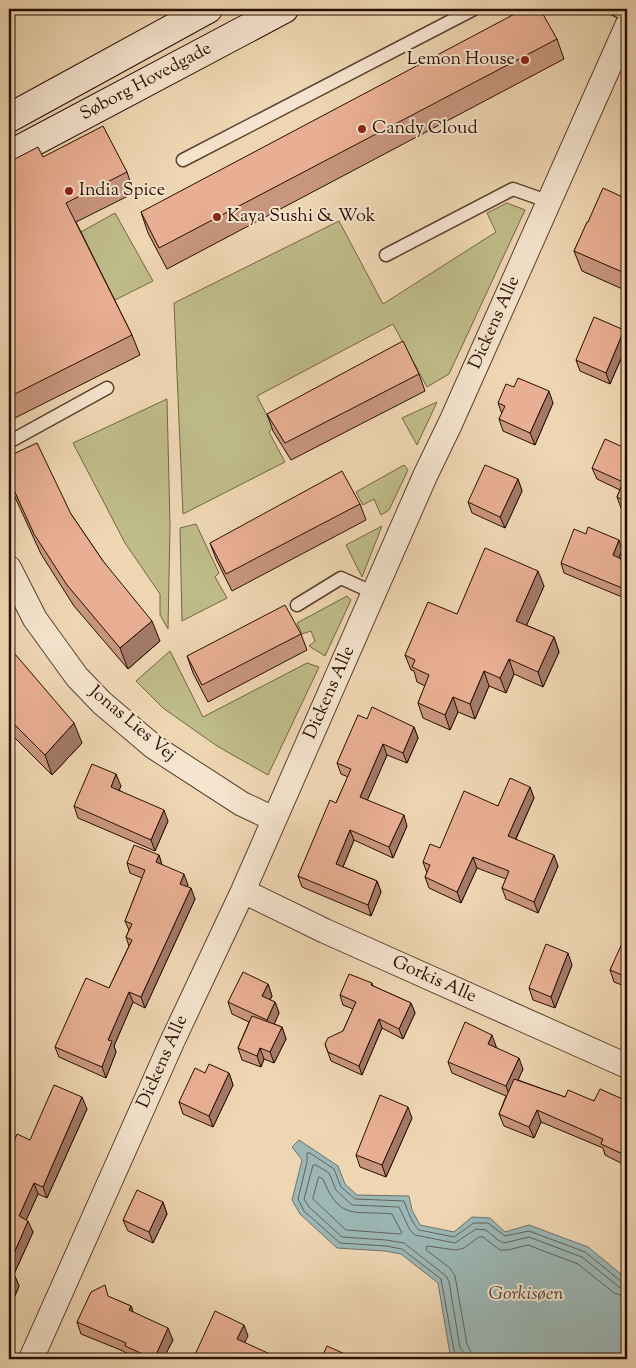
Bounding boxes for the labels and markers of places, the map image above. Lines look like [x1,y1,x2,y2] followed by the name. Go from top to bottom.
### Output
[407,47,515,73] place label: Lemon House
[519,54,531,66] marker: Lemon House
[372,116,478,142] place label: Candy Cloud
[356,123,368,135] marker: Candy Cloud
[79,178,165,204] place label: India Spice
[63,185,75,197] marker: India Spice
[227,204,376,230] place label: Kaya Sushi & Wok
[211,211,223,223] marker: Kaya Sushi & Wok

